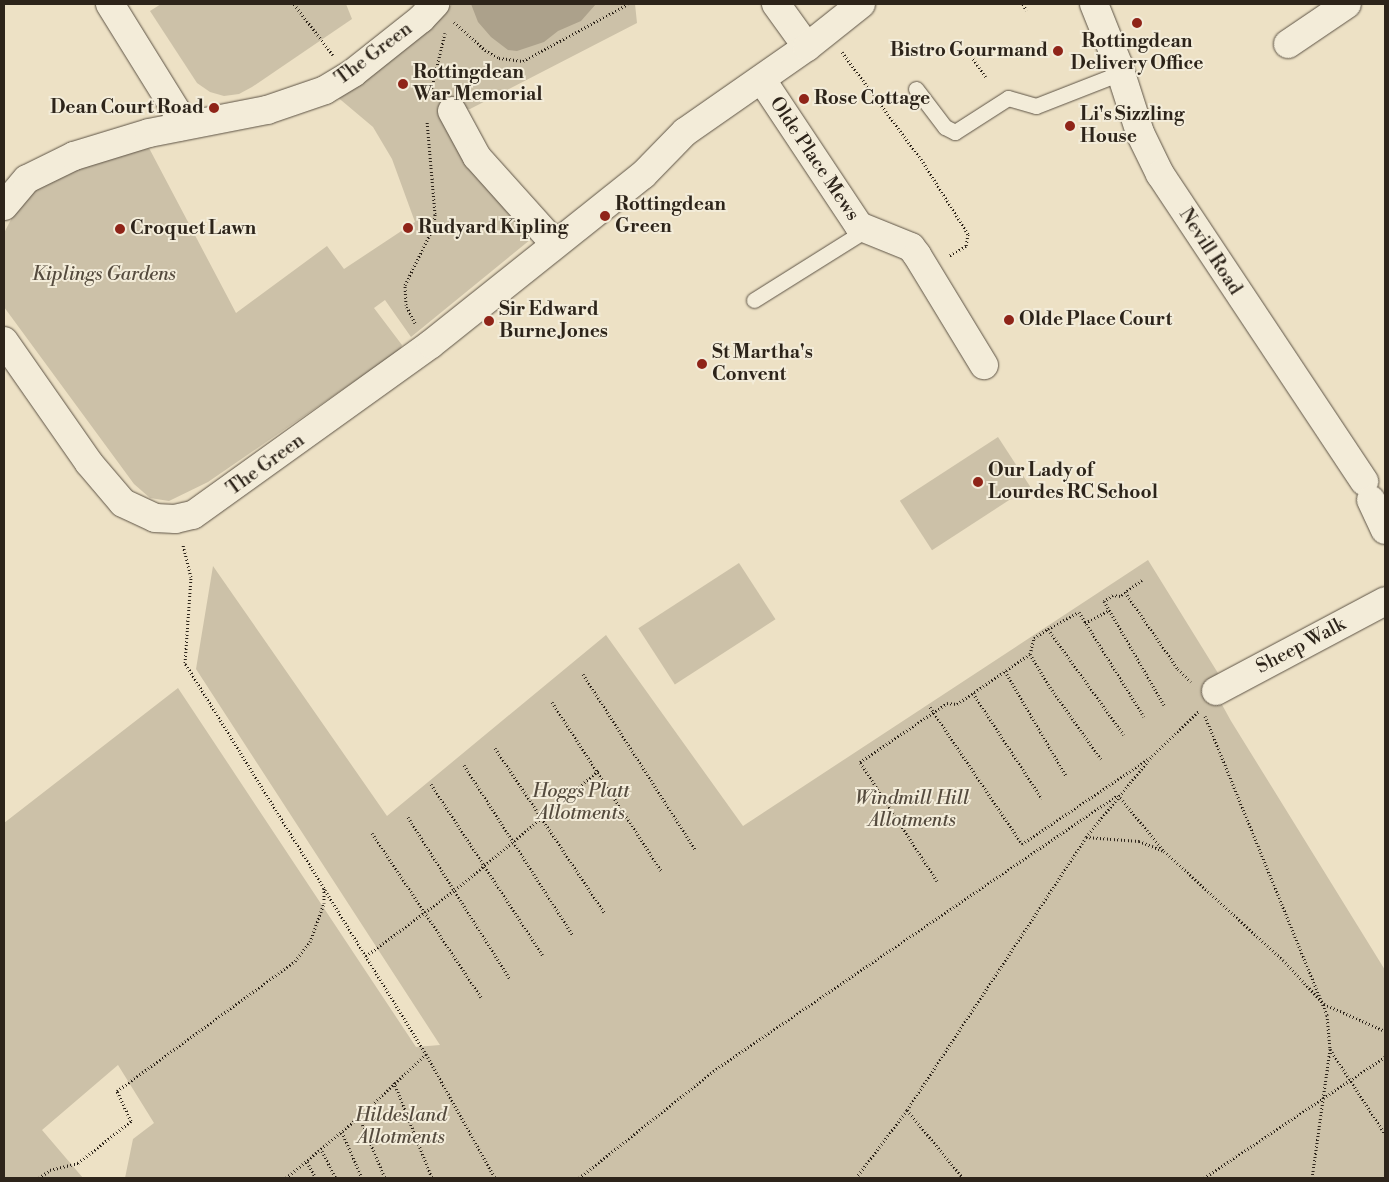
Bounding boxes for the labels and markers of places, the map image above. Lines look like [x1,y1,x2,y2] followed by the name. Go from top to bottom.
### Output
[1131,17,1143,29] marker: Rottingdean Delivery Office
[1070,31,1204,75] place label: Rottingdean Delivery Office
[890,40,1048,62] place label: Bistro Gourmand
[1052,45,1064,57] marker: Bistro Gourmand
[413,62,543,106] place label: Rottingdean War Memorial
[397,78,409,90] marker: Rottingdean War Memorial
[814,88,930,110] place label: Rose Cottage
[798,93,810,105] marker: Rose Cottage
[50,97,204,119] place label: Dean Court Road
[208,102,220,114] marker: Dean Court Road
[1080,104,1184,148] place label: Li's Sizzling House
[1064,120,1076,132] marker: Li's Sizzling House
[615,194,726,238] place label: Rottingdean Green
[599,210,611,222] marker: Rottingdean Green
[418,217,568,239] place label: Rudyard Kipling
[130,218,256,240] place label: Croquet Lawn
[402,222,414,234] marker: Rudyard Kipling
[114,223,126,235] marker: Croquet Lawn
[499,299,608,343] place label: Sir Edward Burne Jones
[1019,309,1172,331] place label: Olde Place Court
[1003,314,1015,326] marker: Olde Place Court
[483,315,495,327] marker: Sir Edward Burne Jones
[712,342,813,386] place label: St Martha's Convent
[696,358,708,370] marker: St Martha's Convent
[988,460,1158,504] place label: Our Lady of Lourdes RC School
[972,476,984,488] marker: Our Lady of Lourdes RC School

